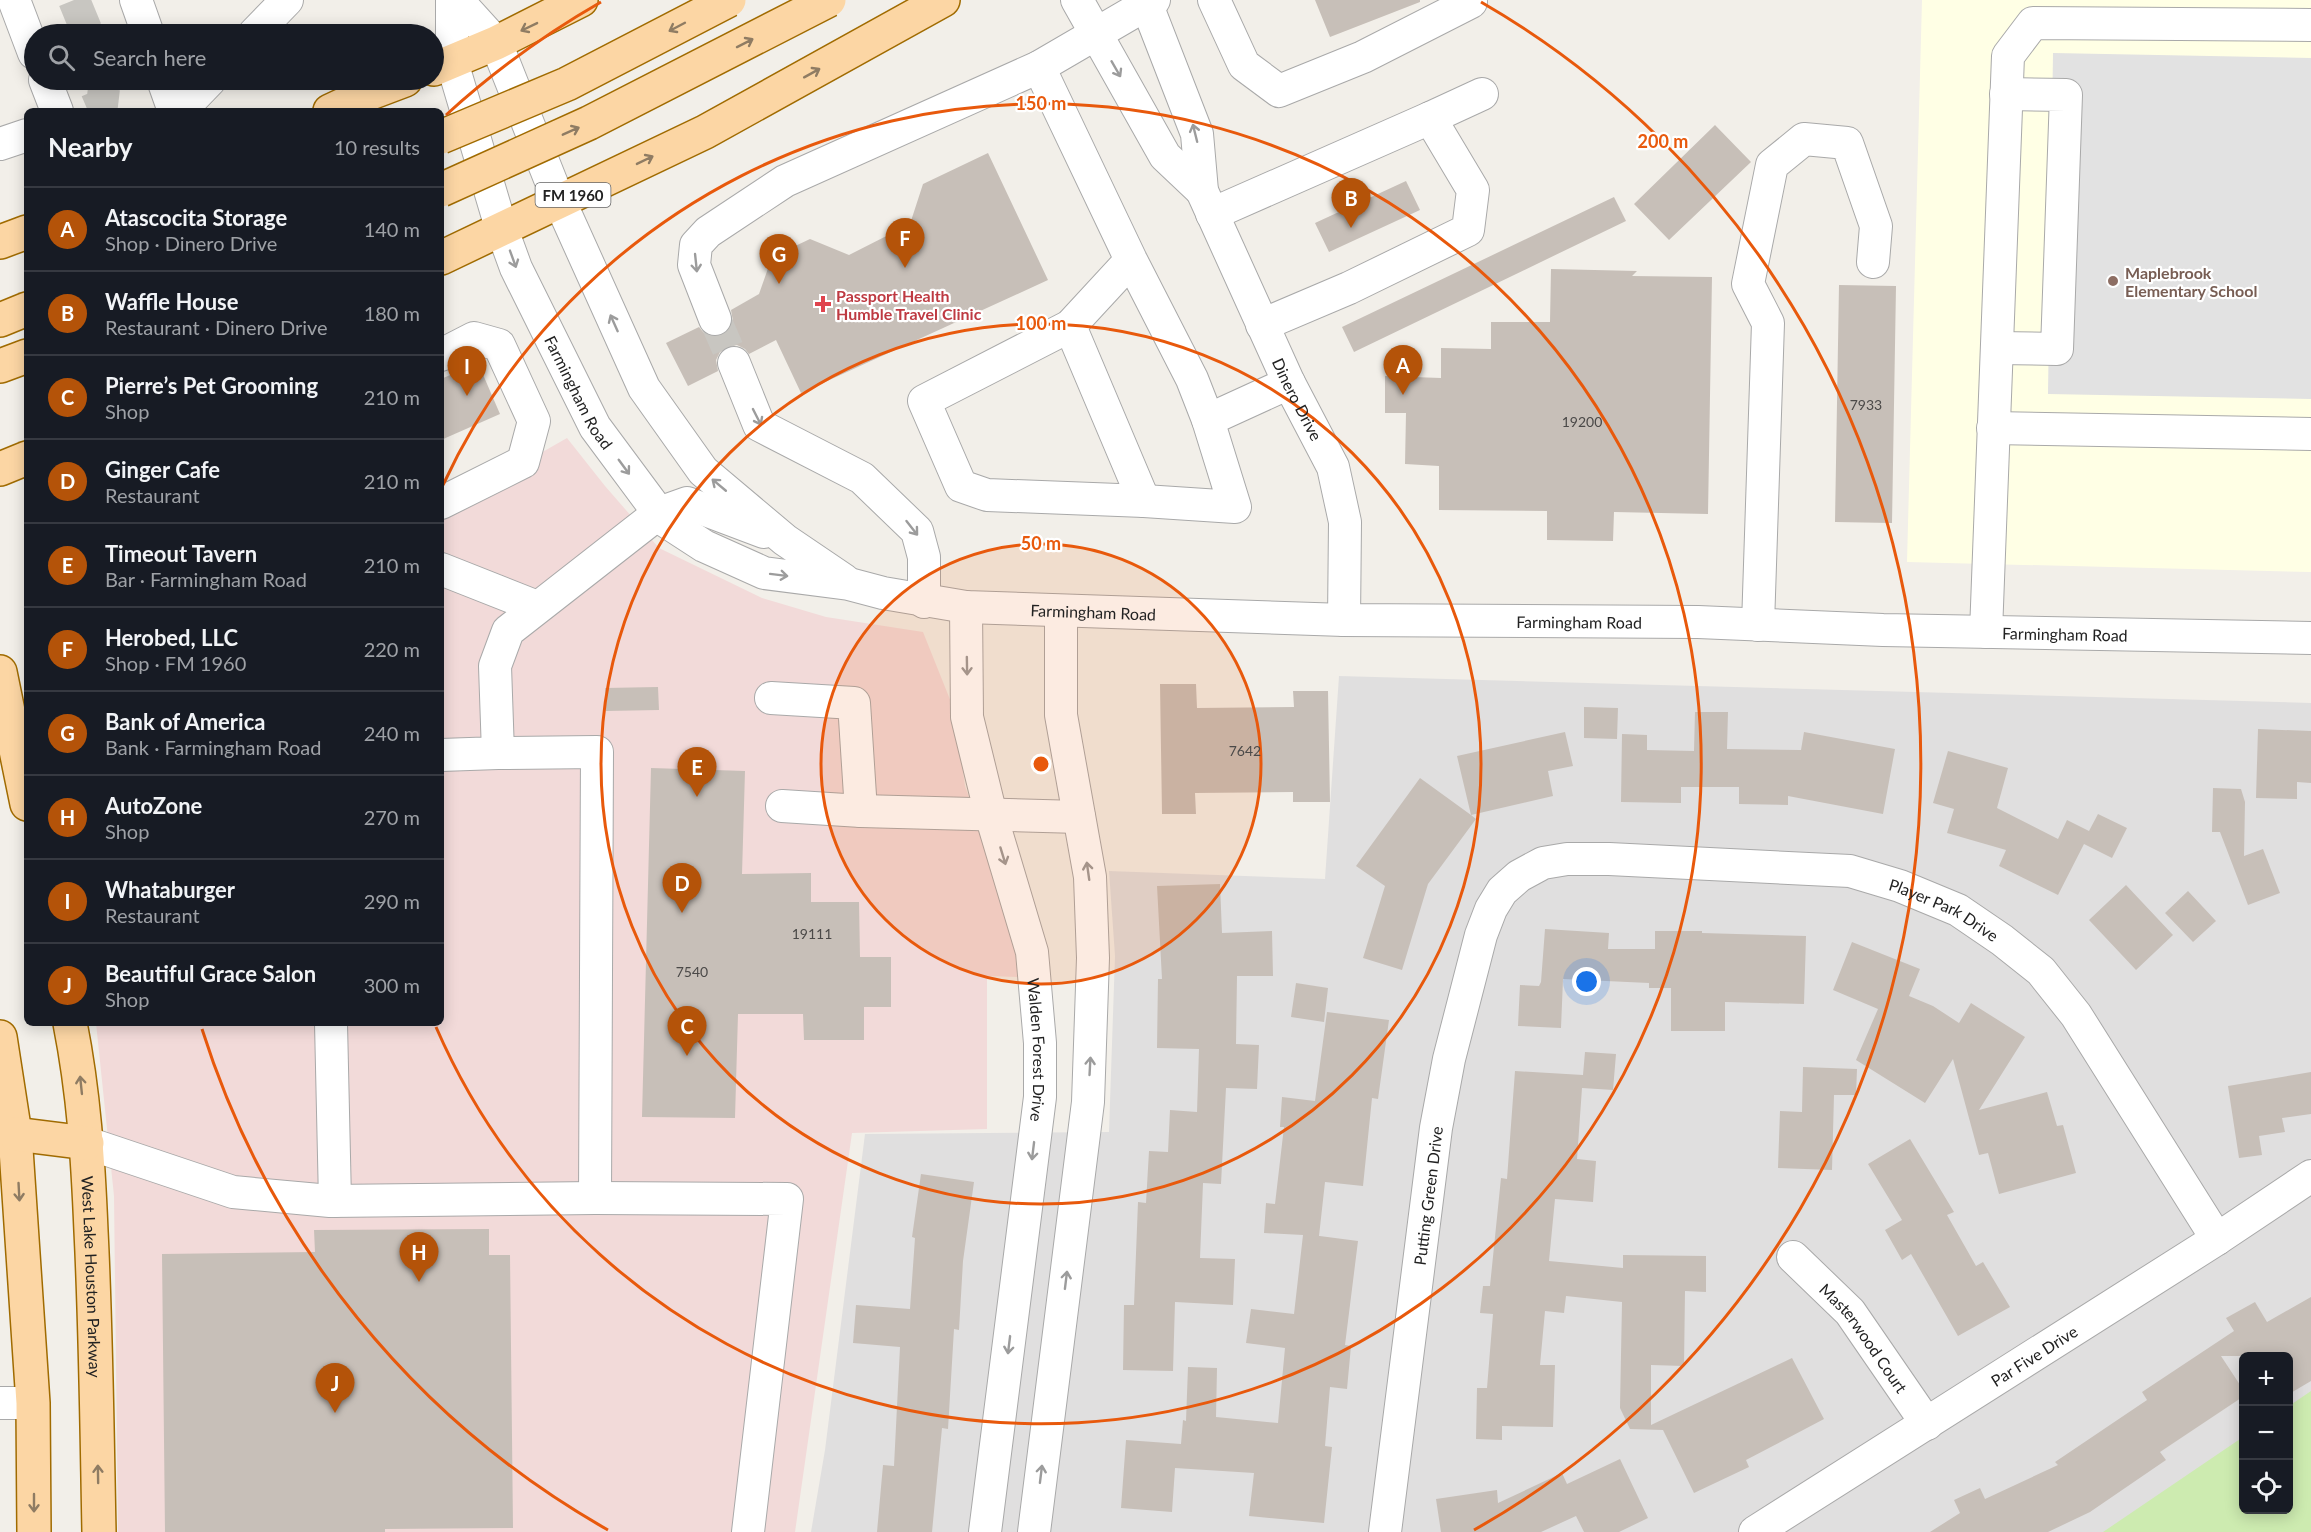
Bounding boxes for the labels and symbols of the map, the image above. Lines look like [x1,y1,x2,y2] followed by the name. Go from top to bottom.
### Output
[520,21,538,33] one-way arrow
[669,21,686,33] one-way arrow
[735,37,753,48] one-way arrow
[1110,60,1122,77] one-way arrow
[802,67,820,78] one-way arrow
[1016,92,1066,114] text: 150 m
[1189,124,1200,143] one-way arrow
[561,125,579,136] one-way arrow
[1638,130,1688,152] text: 200 m
[636,154,654,166] one-way arrow
[1332,178,1370,228] pin: B
[536,183,610,207] road number: FM 1960
[886,218,924,268] pin: F
[760,234,798,284] pin: G
[508,249,519,267] one-way arrow
[691,253,702,273] one-way arrow
[2125,263,2257,300] place label: Maplebrook Elementary School
[2106,274,2120,288] marker: Maplebrook Elementary School
[836,286,982,323] place label: Passport Health Humble Travel Clinic
[814,295,832,313] marker: Passport Health Humble Travel Clinic
[1016,312,1066,334] text: 100 m
[608,314,619,332] one-way arrow
[541,332,617,452] street label: Farmingham Road
[448,346,486,396] pin: I
[1384,346,1422,395] pin: A
[1269,355,1327,443] street label: Dinero Drive
[1850,396,1882,413] house number: 7933
[751,408,763,426] one-way arrow
[1562,413,1602,430] house number: 19200
[618,459,630,475] one-way arrow
[711,478,727,491] one-way arrow
[905,520,918,536] one-way arrow
[1021,532,1061,554] text: 50 m
[769,569,789,580] one-way arrow
[1030,600,1156,623] street label: Farmingham Road
[1516,611,1642,631] street label: Farmingham Road
[2002,623,2128,644] street label: Farmingham Road
[961,655,973,675] one-way arrow
[1229,742,1261,759] house number: 7642
[678,748,716,797] pin: E
[1031,754,1051,774] centre of rings
[998,846,1009,865] one-way arrow
[1083,862,1094,882] one-way arrow
[662,864,702,913] pin: D
[1887,874,2002,945] street label: Player Park Drive
[792,925,832,942] house number: 19111
[676,963,708,980] house number: 7540
[1572,967,1601,996] your location
[1025,977,1050,1123] street label: Walden Forest Drive
[668,1006,706,1056] pin: C
[1084,1056,1095,1076] one-way arrow
[75,1075,86,1095] one-way arrow
[1409,1125,1446,1266] street label: Putting Green Drive
[1027,1141,1038,1161] one-way arrow
[79,1175,106,1379] street label: West Lake Houston Parkway
[13,1182,24,1202] one-way arrow
[400,1232,438,1282] pin: H
[1060,1271,1071,1291] one-way arrow
[1816,1279,1912,1396] street label: Masterwood Court
[1987,1321,2080,1390] street label: Par Five Drive
[1003,1334,1014,1354] one-way arrow
[316,1364,354,1413] pin: J
[92,1464,103,1484] one-way arrow
[1036,1465,1047,1484] one-way arrow
[28,1493,40,1513] one-way arrow

